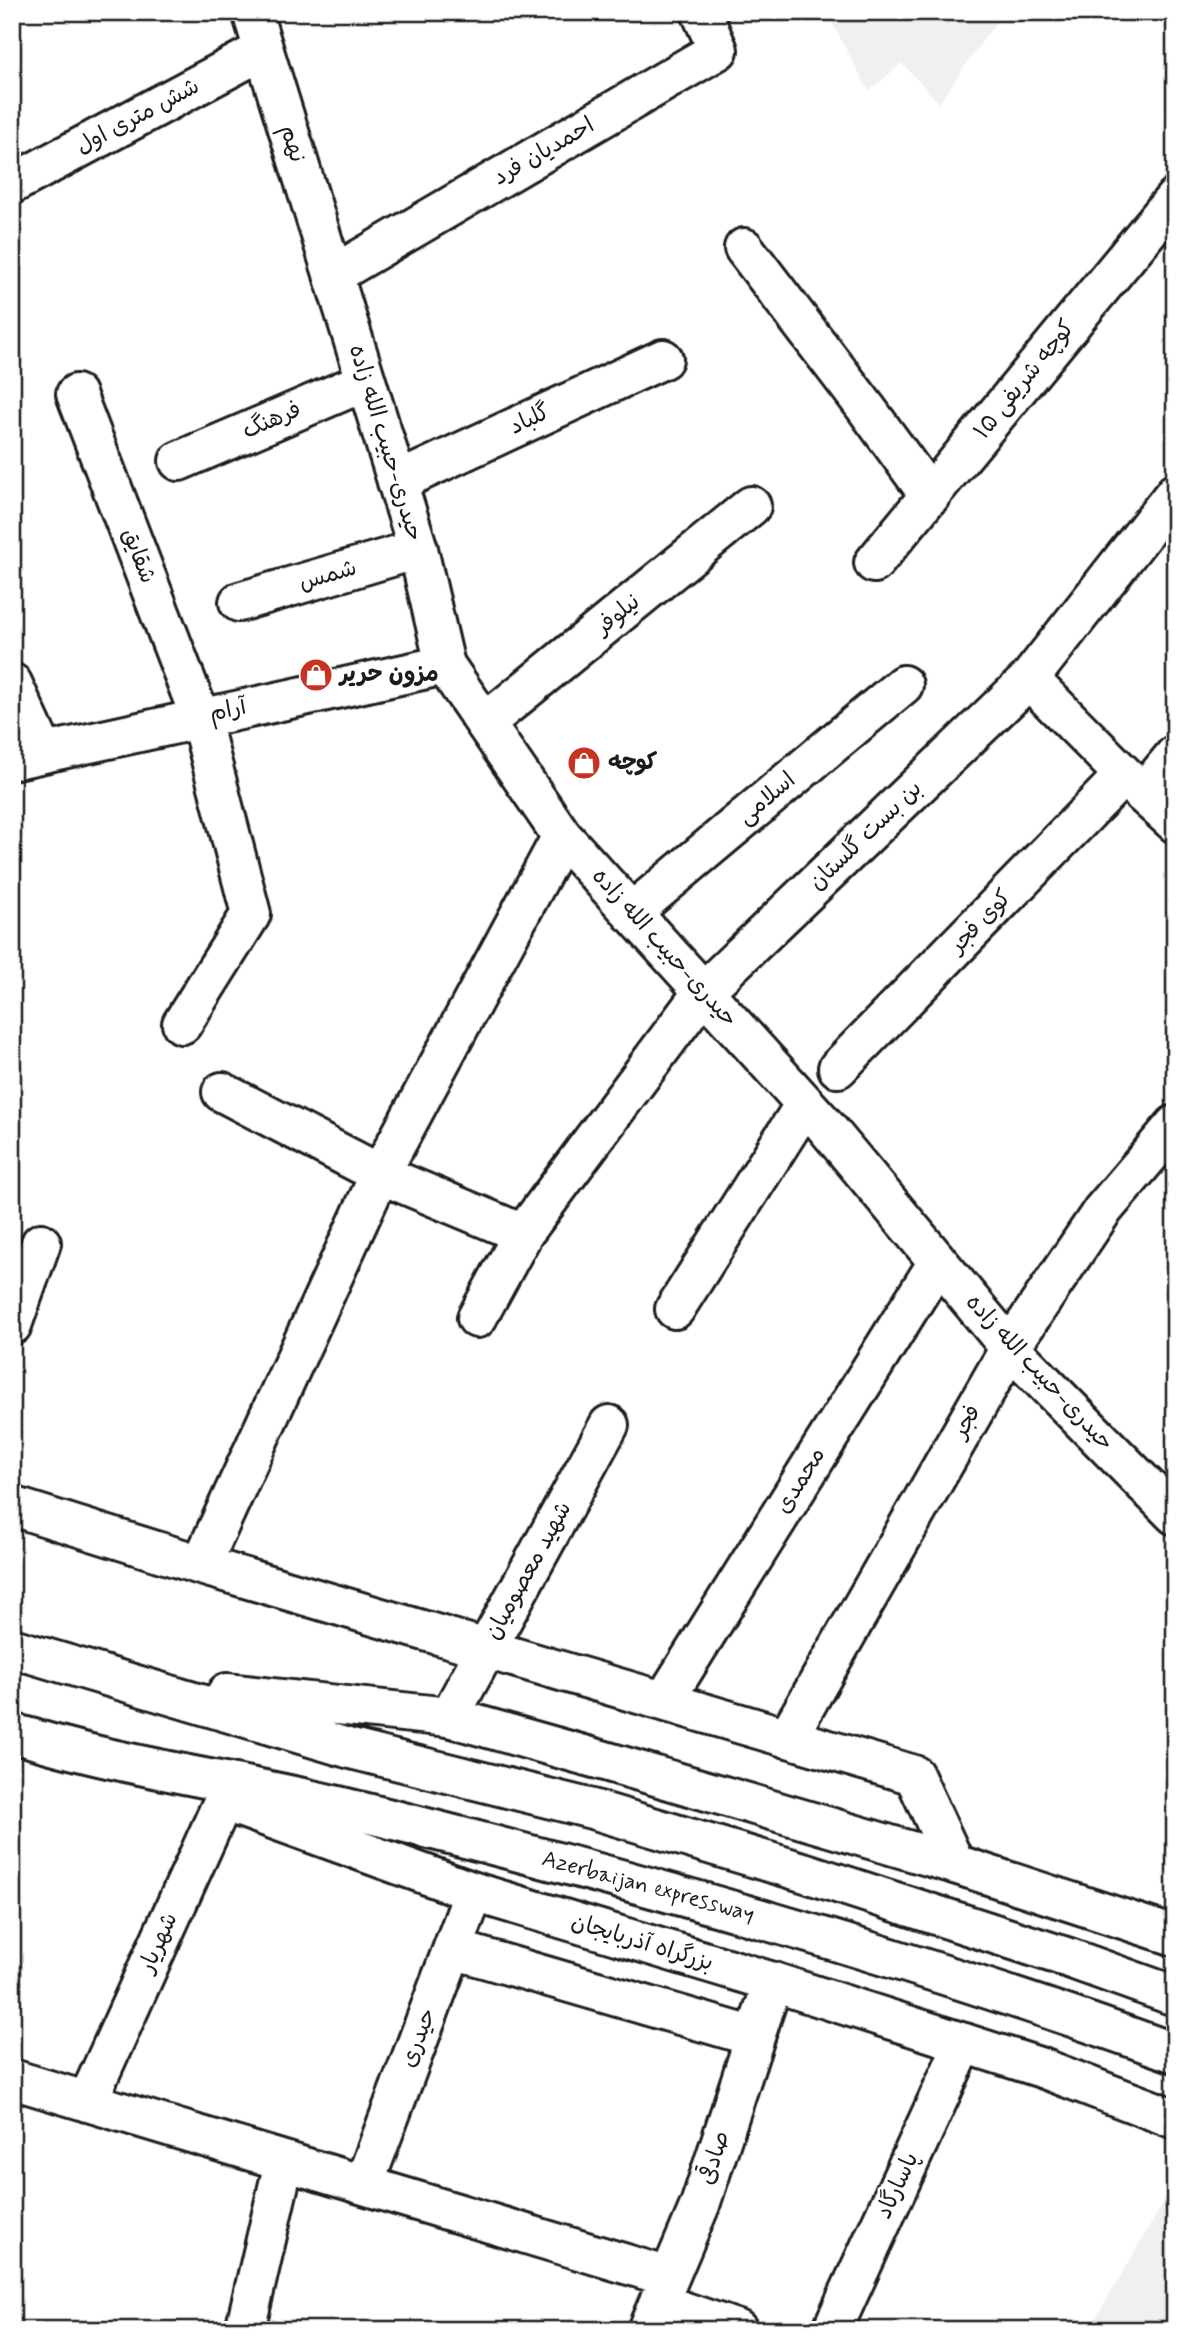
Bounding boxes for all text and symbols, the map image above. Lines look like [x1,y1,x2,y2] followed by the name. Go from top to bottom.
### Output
[71,72,205,162] street label: شش متری اول
[488,111,600,193] street label: احمدیان فرد
[271,122,312,167] street label: نهم
[968,314,1082,446] street label: کوچه شریفی ۱۵
[341,341,429,545] street label: حیدری-حبیب الله زاده
[238,395,306,447] street label: فرهنگ
[505,398,555,442] street label: گلباد
[114,524,162,588] street label: شقایق
[296,554,360,598] street label: شمس
[588,588,647,644] street label: نیلوفر
[297,656,335,694] shop icon: مزون حریر
[338,660,439,690] place label: مزون حریر
[207,692,251,730] street label: آرام
[565,744,603,782] shop icon: کوچه
[608,748,658,778] place label: کوچه
[732,766,802,832] street label: اسلامی
[803,774,929,898] street label: بن بست گلستان
[585,862,743,1034] street label: حیدری-حبیب الله زاده
[942,883,1019,962] street label: کوی فجر
[958,1288,1120,1458] street label: حیدری-حبیب الله زاده
[944,1400,989,1446] street label: فجر
[769,1442,833,1520] street label: محمدی
[479,1497,579,1645] street label: شهید معصومیان
[538,1844,758,1930] street label: Azerbaijan expressway
[567,1907,717,1979] street label: بزرگراه آذربایجان
[132,1908,185,1980] street label: شهریار
[394,2004,444,2072] street label: حیدری
[691,2127,738,2189] street label: صادقی
[870,2148,926,2224] street label: پاسارگاد

